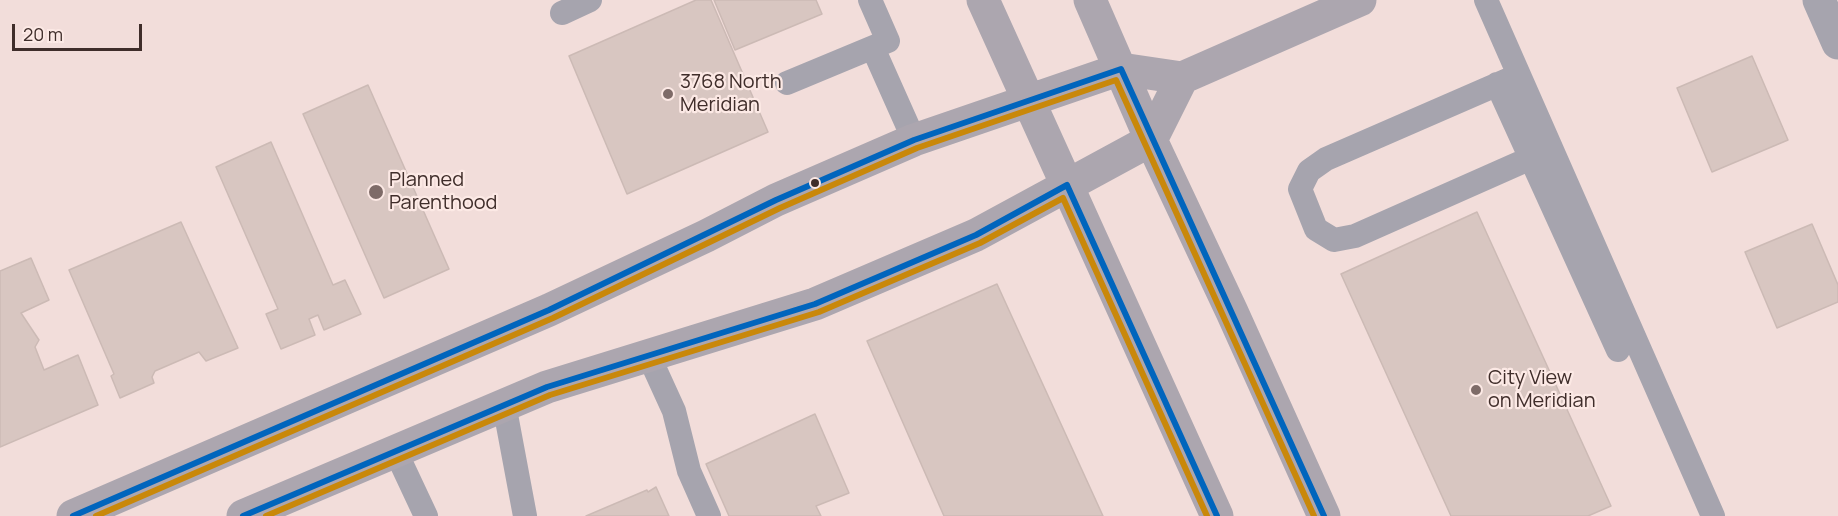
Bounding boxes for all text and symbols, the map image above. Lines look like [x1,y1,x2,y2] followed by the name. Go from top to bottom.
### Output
[15,12,146,50] scale bar
[23,22,63,46] text: 20 m
[680,70,782,117] place label: 3768 North Meridian
[661,87,675,101] marker: 3768 North Meridian
[389,168,497,215] place label: Planned Parenthood
[809,177,821,189] unlabelled marker
[367,183,385,201] marker: Planned Parenthood
[1488,366,1596,413] place label: City View on Meridian
[1469,383,1483,397] marker: City View on Meridian

